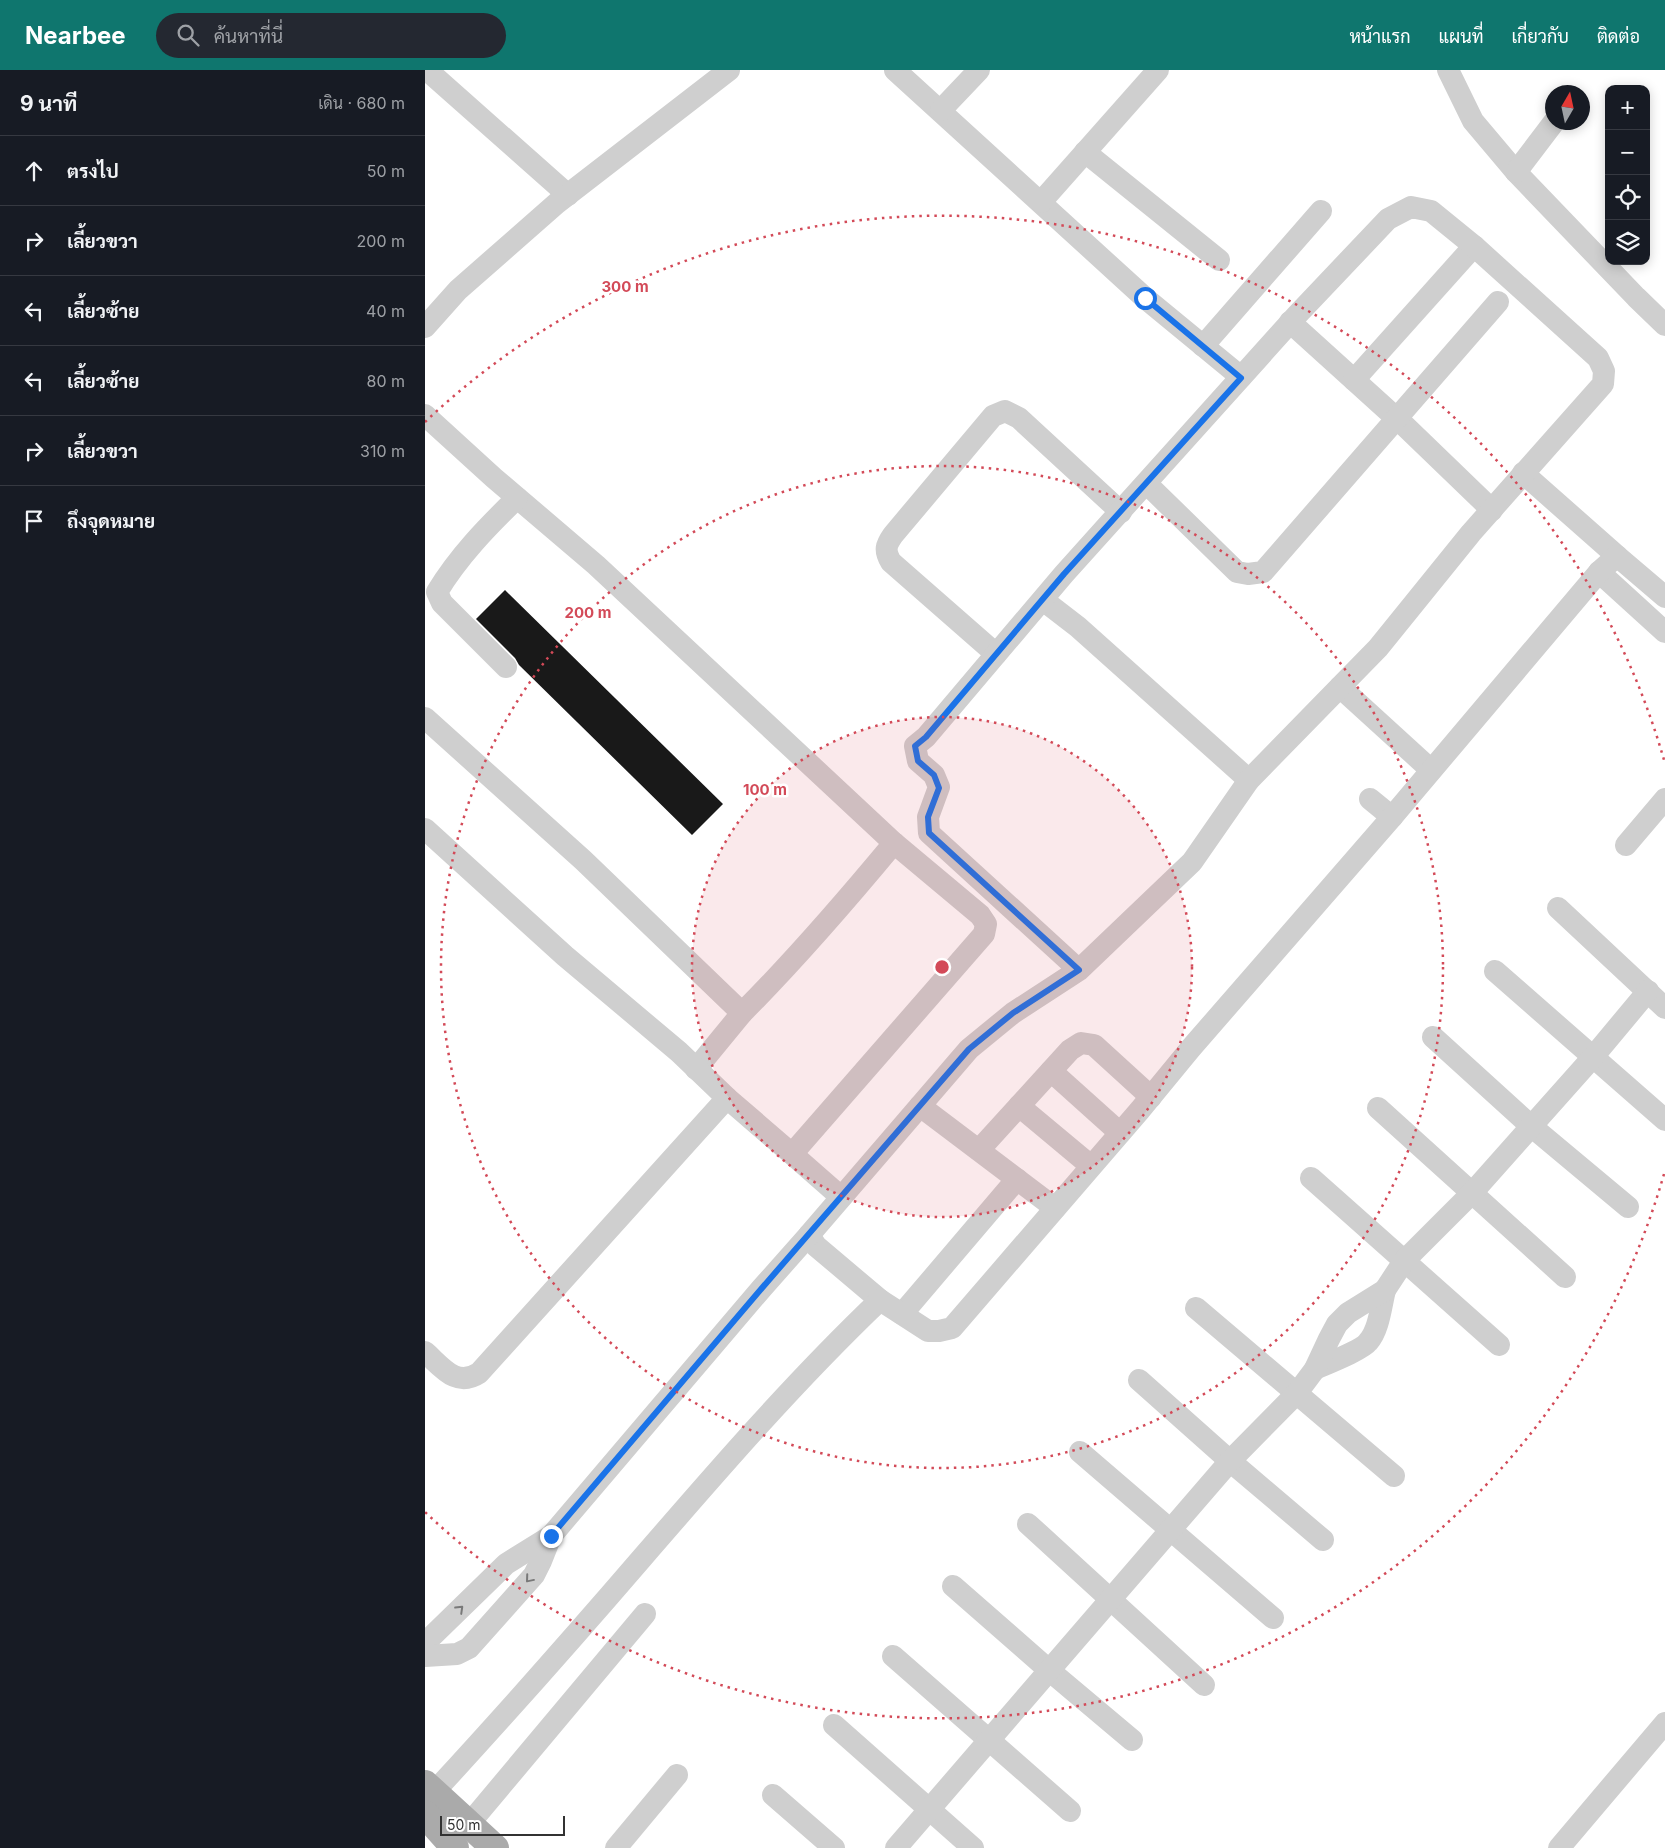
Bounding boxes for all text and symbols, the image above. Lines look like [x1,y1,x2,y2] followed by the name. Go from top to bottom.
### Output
[156,13,506,58] search box
[25,21,126,50] text: Nearbee
[174,21,202,49] icon: search
[214,25,283,48] text: ค้นหาที่นี่
[1349,26,1411,47] text: หน้าแรก
[1439,26,1483,47] text: แผนที่
[1511,26,1569,47] text: เกี่ยวกับ
[1597,26,1640,47] text: ติดต่อ
[1545,85,1590,130] north arrow
[1605,85,1650,265] map controls
[1605,85,1650,130] button: +
[20,91,77,116] text: 9 นาที
[318,93,405,113] text: เดิน · 680 m
[1605,130,1650,175] button: −
[20,157,48,185] icon: ahead
[67,160,119,183] text: ตรงไป
[367,161,405,181] text: 50 m
[1605,175,1650,220] button: locate
[1605,220,1650,265] button: layers
[20,227,48,255] icon: right
[67,230,138,253] text: เลี้ยวขวา
[357,231,405,251] text: 200 m
[601,277,649,296] text: 300 m
[1134,287,1157,310] route start
[20,297,48,325] icon: left
[67,300,139,323] text: เลี้ยวซ้าย
[366,301,405,321] text: 40 m
[20,367,48,395] icon: left
[67,370,139,393] text: เลี้ยวซ้าย
[366,371,405,391] text: 80 m
[20,437,48,465] icon: right
[67,440,138,463] text: เลี้ยวขวา
[360,441,405,461] text: 310 m
[20,507,48,535] icon: arrive
[67,510,155,533] text: ถึงจุดหมาย
[565,603,611,622] text: 200 m
[743,780,787,799] text: 100 m
[933,958,951,976] centre of rings
[540,1525,563,1548] route end
[526,1574,535,1583] one-way arrow
[454,1606,463,1615] one-way arrow
[440,1813,565,1836] scale bar
[447,1816,481,1833] text: 50 m

